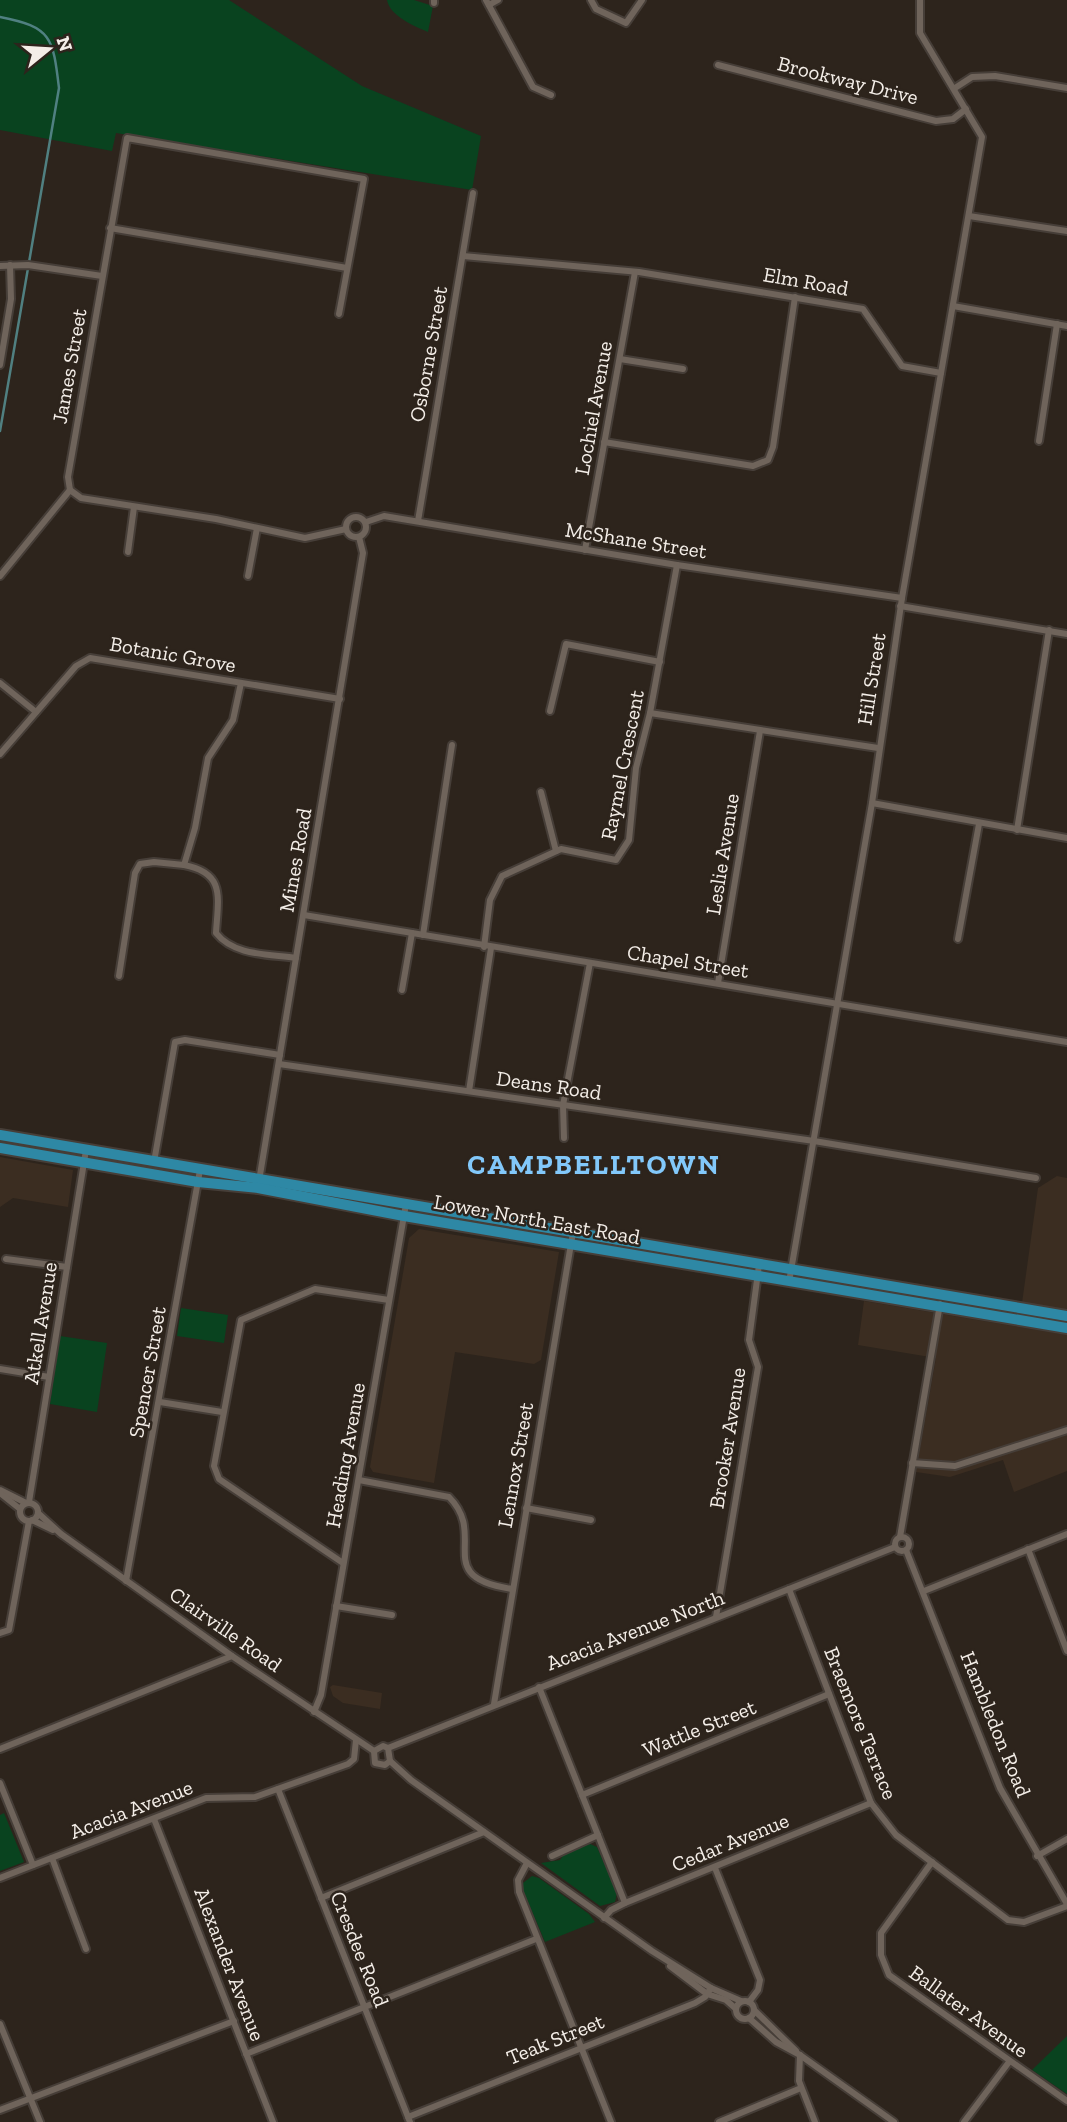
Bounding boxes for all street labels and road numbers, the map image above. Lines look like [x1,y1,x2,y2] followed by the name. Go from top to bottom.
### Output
[775,50,921,110] street label: Brookway Drive
[761,261,851,301] street label: Elm Road
[404,284,452,424] street label: Osborne Street
[47,306,91,426] street label: James Street
[569,339,617,477] street label: Lochiel Avenue
[564,516,709,564] street label: McShane Street
[108,631,238,677] street label: Botanic Grove
[851,631,891,727] street label: Hill Street
[595,688,649,842] street label: Raymel Crescent
[700,791,744,916] street label: Leslie Avenue
[274,805,317,914] street label: Mines Road
[626,939,751,983] street label: Chapel Street
[495,1065,604,1105] street label: Deans Road
[432,1189,643,1250] street label: Lower North East Road
[18,1260,62,1386] street label: Atkell Avenue
[123,1304,171,1440] street label: Spencer Street
[703,1365,751,1510] street label: Brooker Avenue
[320,1380,370,1530] street label: Heading Avenue
[492,1400,538,1530] street label: Lennox Street
[165,1581,287,1677] street label: Clairville Road
[543,1584,728,1675] street label: Acacia Avenue North
[819,1643,903,1803] street label: Braemore Terrace
[955,1648,1037,1801] street label: Hambledon Road
[639,1694,759,1762] street label: Wattle Street
[66,1774,196,1844] street label: Acacia Avenue
[668,1807,792,1877] street label: Cedar Avenue
[189,1884,271,2044] street label: Alexander Avenue
[325,1887,395,2011] street label: Cresdee Road
[905,1959,1033,2063] street label: Ballater Avenue
[503,2008,607,2070] street label: Teak Street

